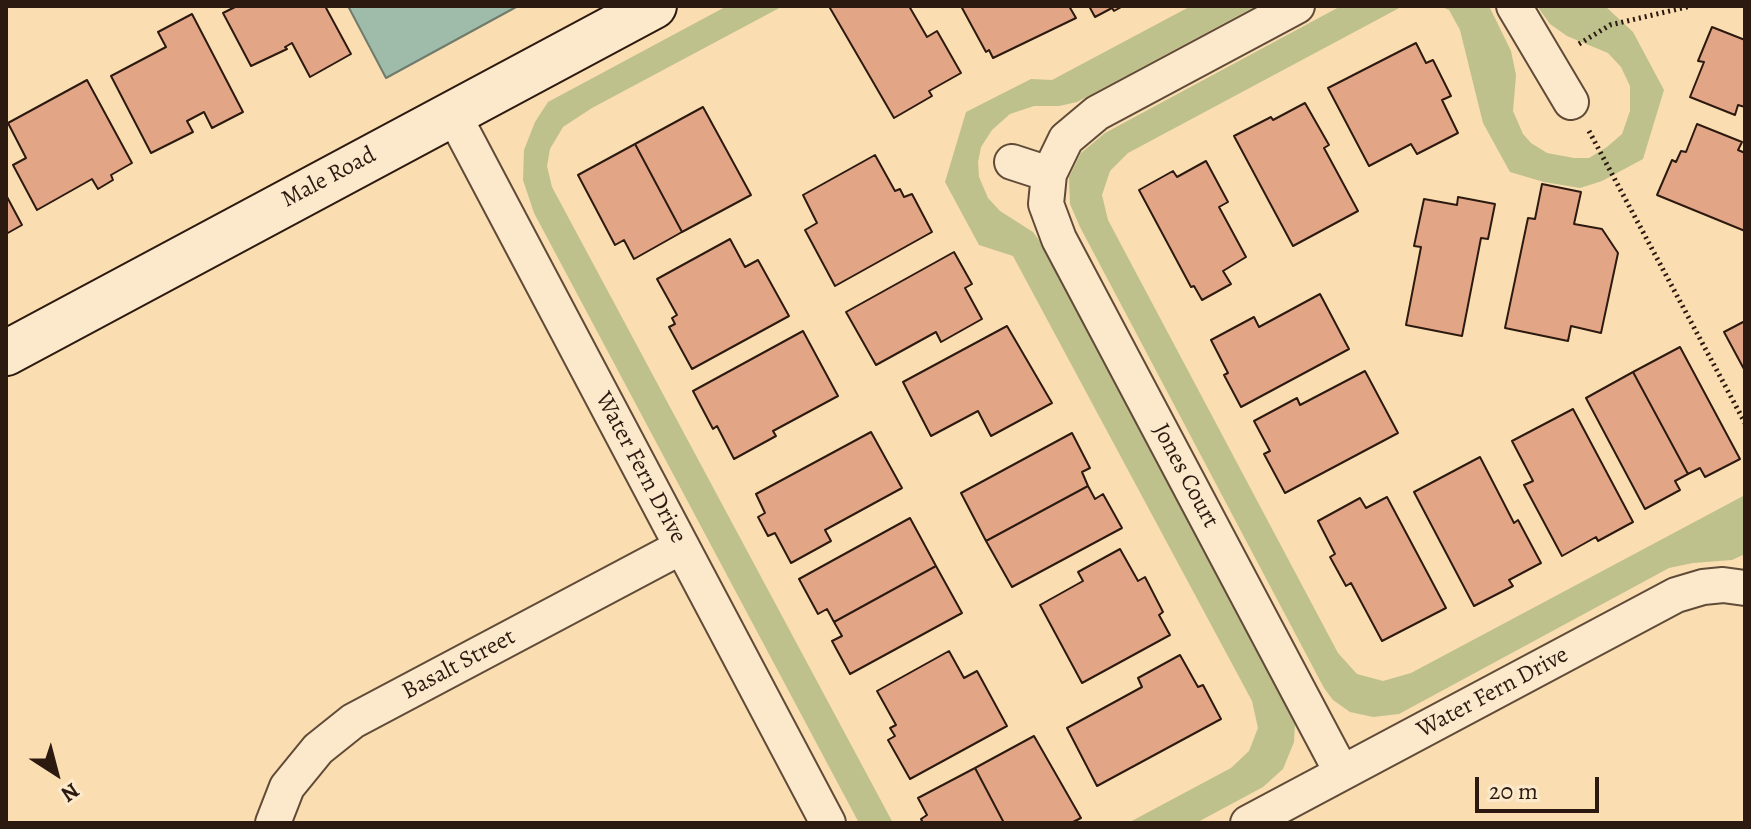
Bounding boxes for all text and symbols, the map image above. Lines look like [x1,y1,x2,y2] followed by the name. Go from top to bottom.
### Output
[277,141,381,215] street label: Male Road
[588,387,692,549] street label: Water Fern Drive
[1146,419,1224,533] street label: Jones Court
[398,623,520,707] street label: Basalt Street
[1412,641,1574,745] street label: Water Fern Drive
[16,733,96,813] north arrow
[1479,761,1603,811] scale bar
[1489,775,1538,807] text: 20 m
[55,776,85,809] text: N

